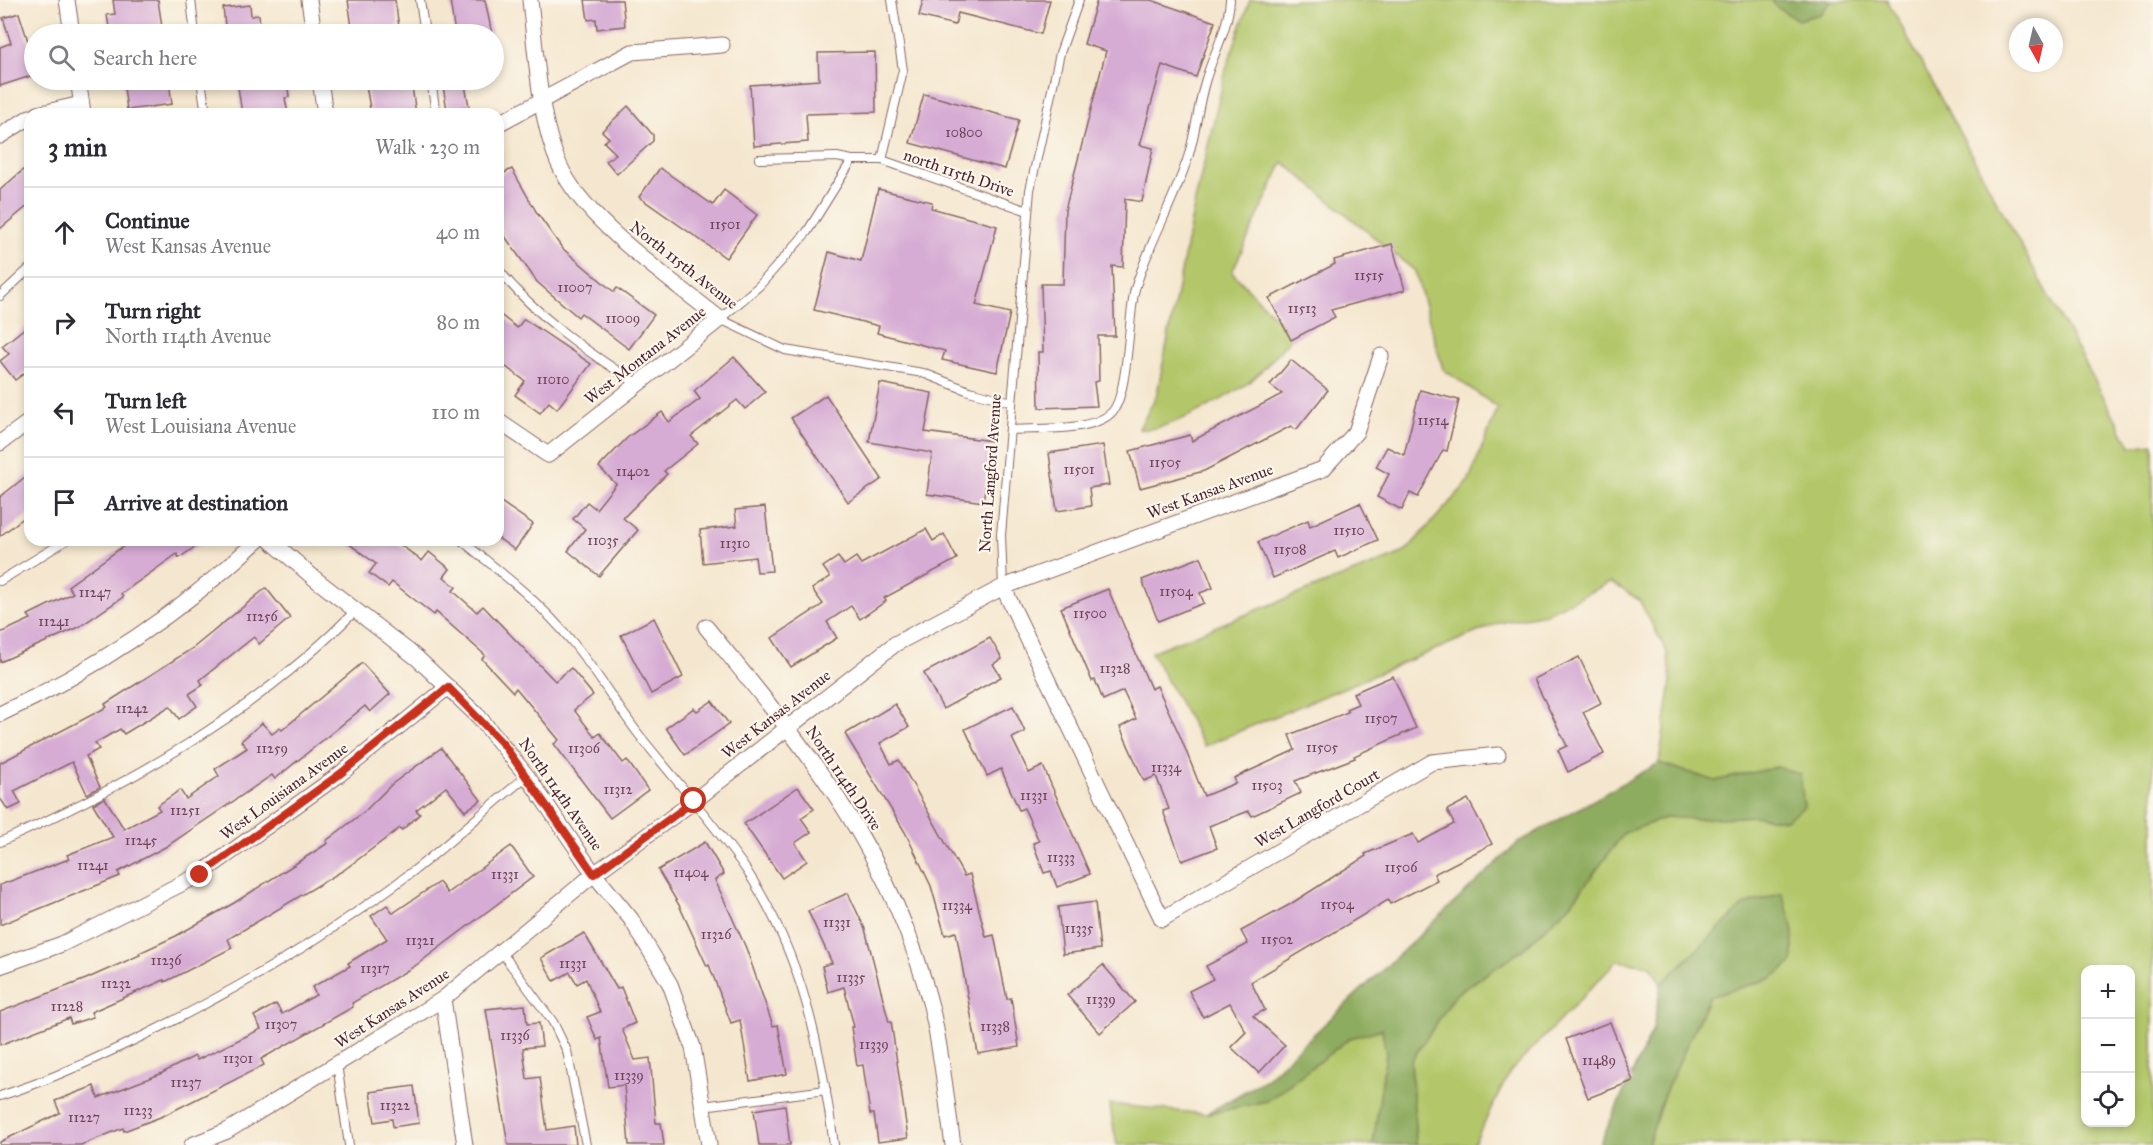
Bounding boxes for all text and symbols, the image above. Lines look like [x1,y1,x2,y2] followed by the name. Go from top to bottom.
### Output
[2009,18,2063,72] north arrow
[24,24,504,90] search box
[45,41,78,74] icon: search
[93,44,197,71] text: Search here
[945,124,983,141] house number: 10800
[48,131,107,163] text: 3 min
[375,135,480,159] text: Walk · 230 m
[901,145,1017,201] street label: north 115th Drive
[105,207,190,234] text: Continue
[48,216,81,249] icon: ahead
[709,216,741,233] house number: 11501
[626,217,742,313] street label: North 115th Avenue
[436,220,480,244] text: 40 m
[105,234,271,258] text: West Kansas Avenue
[1354,267,1384,284] house number: 11515
[558,279,592,296] house number: 11007
[105,297,201,324] text: Turn right
[1288,300,1316,317] house number: 11513
[581,302,710,408] street label: West Montana Avenue
[48,306,81,339] icon: right
[437,310,480,334] text: 80 m
[606,310,640,327] house number: 11009
[105,324,271,348] text: North 114th Avenue
[537,371,569,388] house number: 11010
[105,387,187,414] text: Turn left
[975,393,1006,553] street label: North Langford Avenue
[48,396,81,429] icon: left
[432,400,480,424] text: 110 m
[1418,412,1450,429] house number: 11514
[105,414,296,438] text: West Louisiana Avenue
[1149,454,1182,471] house number: 11505
[1144,459,1276,523] street label: West Kansas Avenue
[1063,461,1095,478] house number: 11501
[616,463,650,480] house number: 11402
[48,486,81,519] icon: arrive
[105,489,288,516] text: Arrive at destination
[1333,522,1365,539] house number: 11510
[587,532,619,549] house number: 11035
[720,535,750,552] house number: 11310
[1273,541,1307,558] house number: 11508
[1159,583,1194,600] house number: 11504
[79,584,111,601] house number: 11247
[1073,605,1107,622] house number: 11500
[246,608,279,625] house number: 11256
[38,613,70,630] house number: 11241
[1099,660,1131,677] house number: 11328
[718,665,834,762] street label: West Kansas Avenue
[116,700,148,717] house number: 11242
[1364,710,1398,727] house number: 11507
[802,722,886,834] street label: North 114th Drive
[515,734,607,854] street label: North 114th Avenue
[217,738,352,844] street label: West Louisiana Avenue
[1306,739,1339,756] house number: 11505
[256,740,288,757] house number: 11259
[568,740,601,757] house number: 11306
[1151,759,1182,776] house number: 11334
[1251,764,1384,852] street label: West Langford Court
[1251,777,1283,794] house number: 11503
[603,781,633,798] house number: 11312
[680,787,706,813] route start
[1020,787,1048,804] house number: 11331
[170,802,200,819] house number: 11251
[125,832,158,849] house number: 11245
[1047,849,1075,866] house number: 11333
[77,857,109,874] house number: 11241
[1385,859,1418,876] house number: 11506
[186,861,212,887] route end
[674,864,710,881] house number: 11404
[491,866,519,883] house number: 11331
[1320,896,1355,913] house number: 11504
[942,897,973,914] house number: 11334
[823,914,851,931] house number: 11331
[1065,920,1094,937] house number: 11335
[701,926,732,943] house number: 11326
[1261,931,1293,948] house number: 11502
[405,932,435,949] house number: 11321
[151,952,182,969] house number: 11236
[559,955,587,972] house number: 11331
[360,960,390,977] house number: 11317
[331,964,453,1052] street label: West Kansas Avenue
[2081,965,2135,1127] map controls
[2081,965,2135,1019] button: +
[837,969,866,986] house number: 11335
[101,975,131,992] house number: 11232
[1086,991,1116,1008] house number: 11339
[51,998,83,1015] house number: 11228
[265,1016,297,1033] house number: 11307
[980,1018,1010,1035] house number: 11338
[2081,1019,2135,1073] button: −
[500,1027,531,1044] house number: 11336
[859,1036,889,1053] house number: 11339
[223,1050,254,1067] house number: 11301
[1582,1052,1616,1069] house number: 11489
[614,1067,644,1084] house number: 11339
[2081,1073,2135,1127] button: locate
[170,1074,202,1091] house number: 11237
[380,1097,410,1114] house number: 11322
[123,1102,153,1119] house number: 11233
[68,1109,100,1126] house number: 11227

